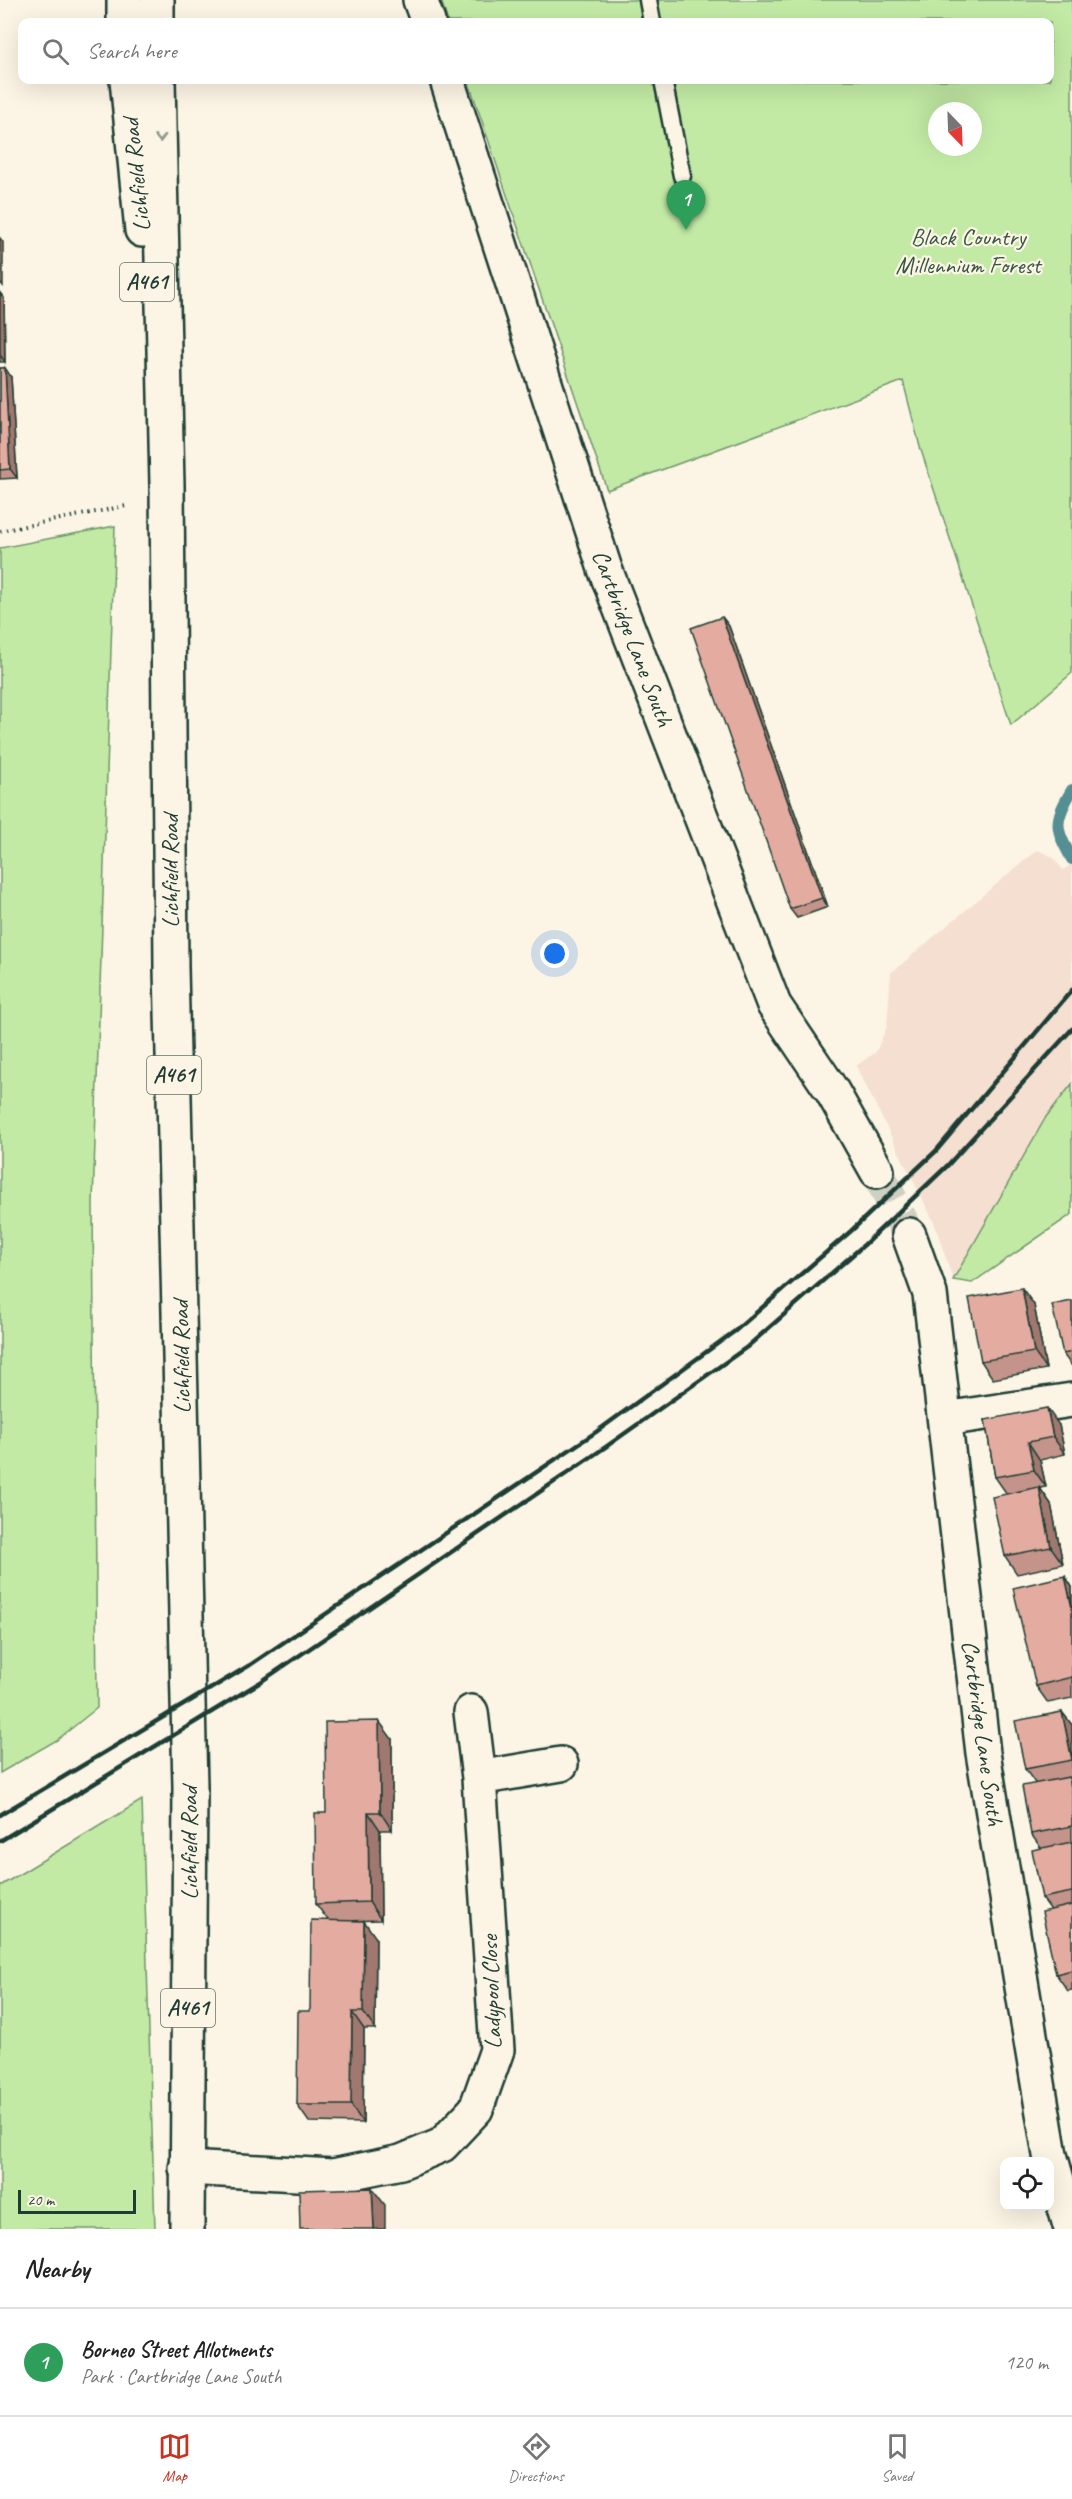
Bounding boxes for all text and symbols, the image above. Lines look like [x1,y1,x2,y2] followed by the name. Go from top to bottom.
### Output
[18,18,1054,84] search box
[39,35,72,68] icon: search
[87,37,177,65] text: Search here
[928,102,982,156] north arrow
[115,113,157,233] street label: Lichfield Road
[153,133,166,142] one-way arrow
[666,180,706,230] pin: 1
[896,222,1042,280] park label: Black Country Millennium Forest
[120,263,174,301] road number: A461
[586,546,681,731] street label: Cartbridge Lane South
[155,811,185,928] street label: Lichfield Road
[540,939,569,968] your location
[147,1056,201,1094] road number: A461
[165,1296,197,1414] street label: Lichfield Road
[955,1639,1011,1829] street label: Cartbridge Lane South
[174,1783,204,1900] street label: Lichfield Road
[474,1932,508,2050] street label: Ladypool Close
[161,1989,215,2027] road number: A461
[1000,2157,1054,2211] map controls
[1000,2157,1054,2211] button: locate
[18,2187,136,2214] scale bar
[27,2190,54,2210] text: 20 m
[24,2252,89,2285] text: Nearby
[81,2336,272,2364] text: Borneo Street Allotments
[39,2350,48,2375] text: 1
[1005,2350,1048,2375] text: 120 m
[81,2364,282,2389] text: Park · Cartbridge Lane South
[158,2430,191,2486] tab: Map
[508,2430,564,2486] tab: Directions
[881,2430,914,2486] tab: Saved

